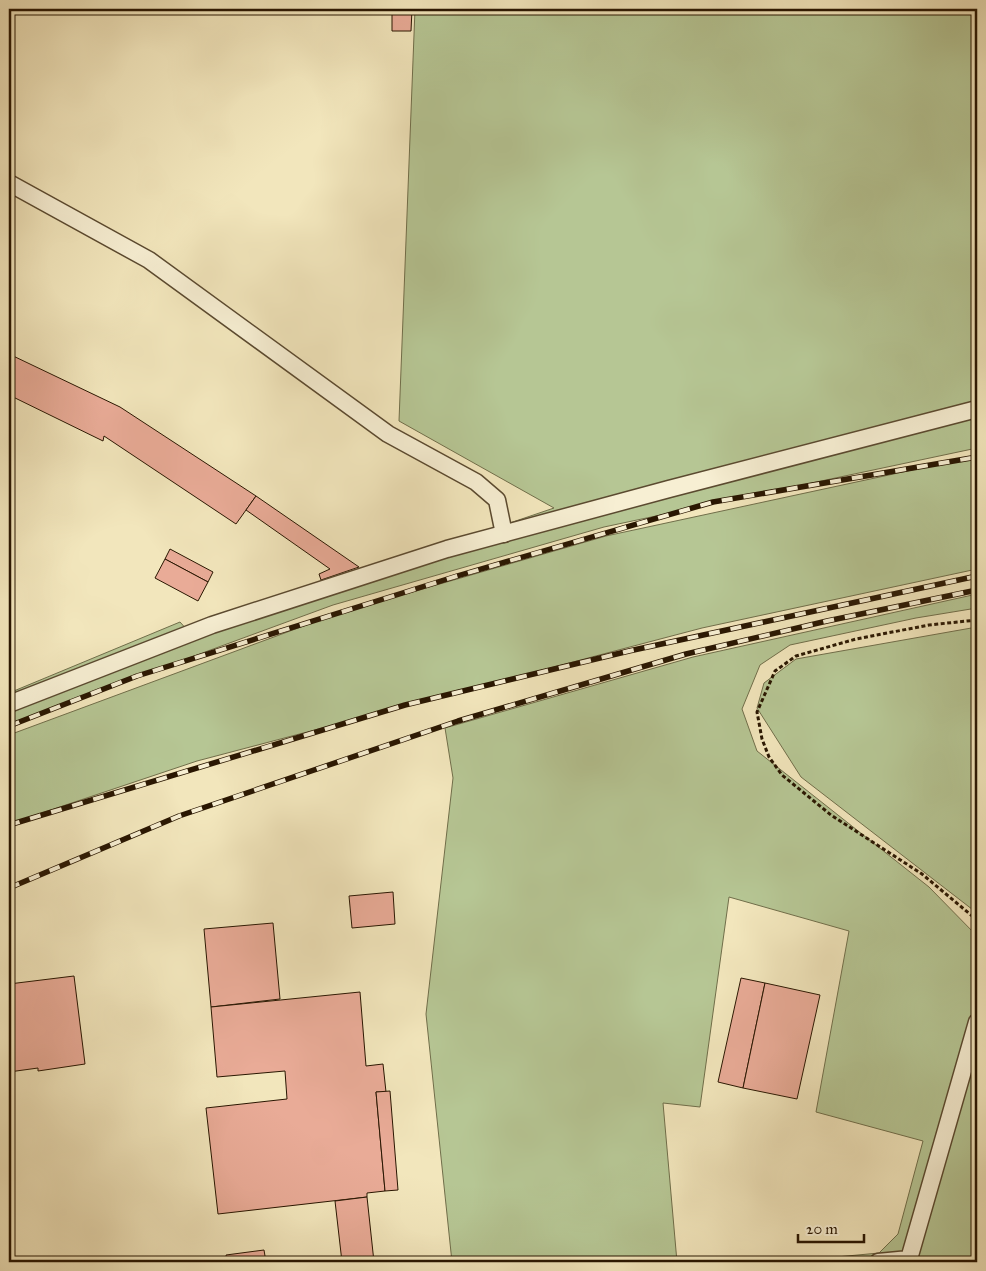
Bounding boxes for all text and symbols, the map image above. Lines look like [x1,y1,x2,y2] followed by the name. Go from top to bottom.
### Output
[798,1211,865,1243] scale bar
[806,1220,838,1238] text: 20 m

